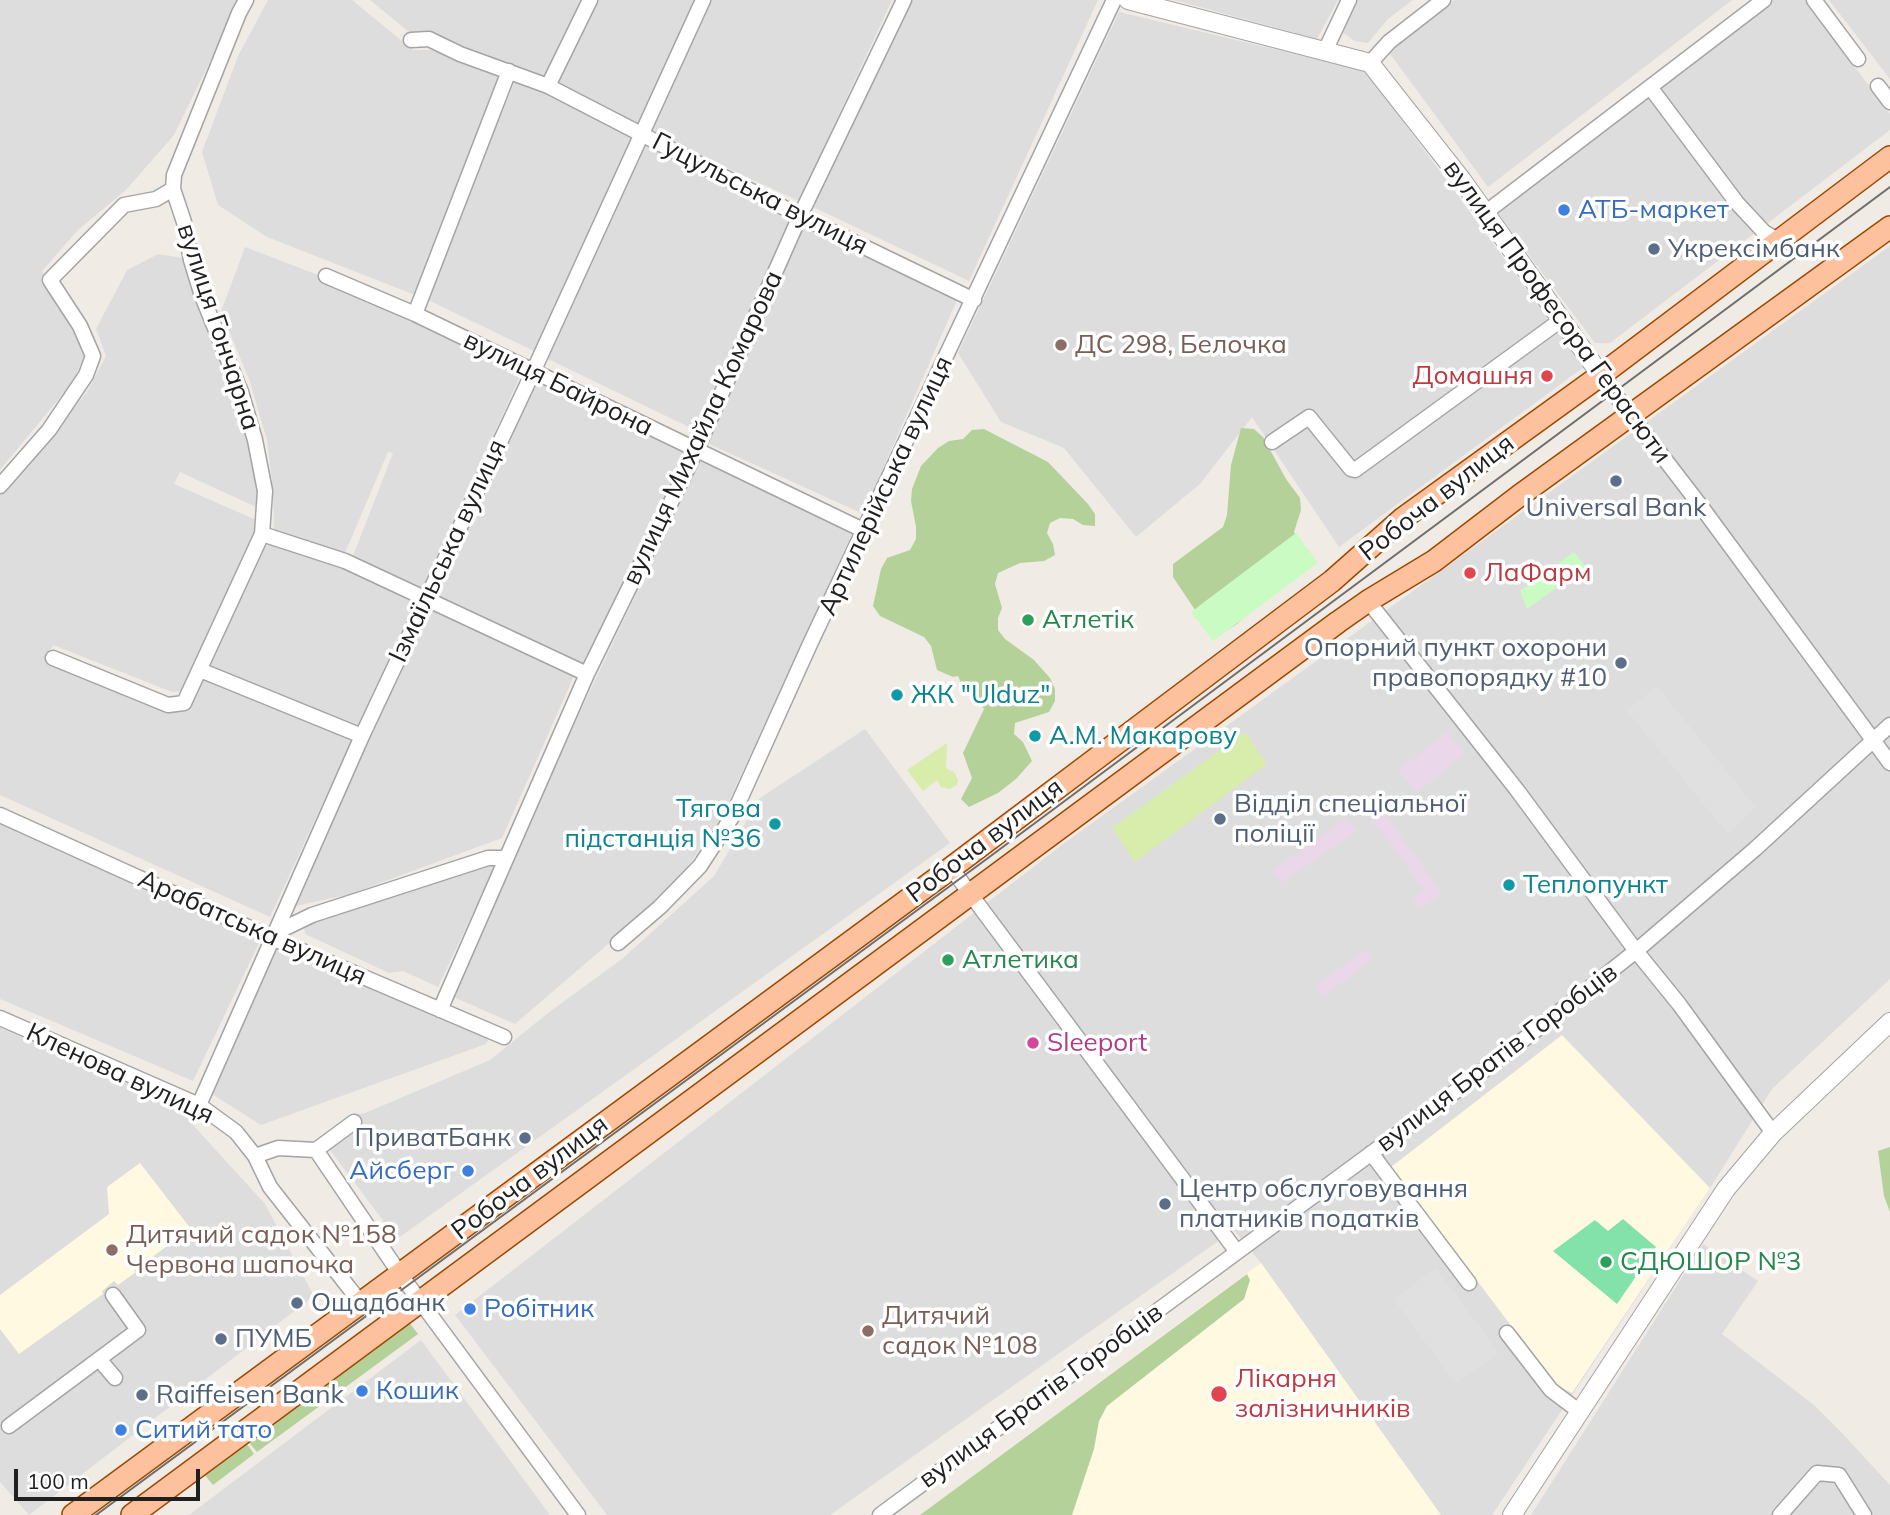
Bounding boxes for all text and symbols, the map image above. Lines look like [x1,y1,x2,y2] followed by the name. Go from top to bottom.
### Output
[647,126,873,262] street label: Гуцульська вулиця
[1437,154,1677,470] street label: вулиця Професора Герасюти
[1578,194,1729,226] place label: АТБ-маркет
[1556,202,1572,218] marker: АТБ-маркет
[170,220,266,434] street label: вулиця Гончарна
[1668,233,1840,265] place label: Укрексімбанк
[1646,241,1662,257] marker: Укрексімбанк
[616,266,790,590] street label: вулиця Михайла Комарова
[458,325,658,443] street label: вулиця Байрона
[1075,329,1287,361] place label: ДС 298, Белочка
[1053,337,1069,353] marker: ДС 298, Белочка
[812,351,960,621] street label: Артилерійська вулиця
[1413,360,1533,392] place label: Домашня
[1539,368,1555,384] marker: Домашня
[1353,428,1521,568] street label: Робоча вулиця
[383,435,513,667] street label: Ізмаїльська вулиця
[1608,473,1624,489] marker: Universal Bank
[1526,492,1706,524] place label: Universal Bank
[1484,557,1591,589] place label: ЛаФарм
[1462,565,1478,581] marker: ЛаФарм
[1042,604,1134,636] place label: Атлетік
[1020,612,1036,628] marker: Атлетік
[1304,632,1607,694] place label: Опорний пункт охорони правопорядку #10
[1613,655,1629,671] marker: Опорний пункт охорони правопорядку #10
[911,679,1050,711] place label: ЖК "Ulduz"
[889,687,905,703] marker: ЖК "Ulduz"
[1049,720,1237,752] place label: А.М. Макарову
[1027,728,1043,744] marker: А.М. Макарову
[901,772,1069,910] street label: Робоча вулиця
[1234,788,1466,850] place label: Відділ спеціальної поліції
[565,793,761,854] place label: Тягова пiдстанцiя №36
[1212,811,1228,827] marker: Відділ спеціальної поліції
[767,816,783,832] marker: Тягова пiдстанцiя №36
[133,864,371,992] street label: Арабатська вулиця
[1523,869,1668,901] place label: Теплопункт
[1501,877,1517,893] marker: Теплопункт
[962,944,1079,976] place label: Атлетика
[940,952,956,968] marker: Атлетика
[1370,957,1624,1159] street label: вулиця Братів Горобців
[21,1017,219,1131] street label: Кленова вулиця
[1047,1027,1147,1059] place label: Sleeport
[1025,1035,1041,1051] marker: Sleeport
[446,1109,614,1247] street label: Робоча вулиця
[355,1122,511,1154] place label: ПриватБанк
[517,1130,533,1146] marker: ПриватБанк
[349,1155,454,1187] place label: Айсберг
[460,1163,476,1179] marker: Айсберг
[1179,1173,1468,1234] place label: Центр обслуговування платників податків
[1157,1196,1173,1212] marker: Центр обслуговування платників податків
[126,1219,397,1280] place label: Дитячий садок №158 Червона шапочка
[104,1242,120,1258] marker: Дитячий садок №158 Червона шапочка
[1620,1246,1801,1278] place label: СДЮШОР №3
[1598,1254,1614,1270] marker: СДЮШОР №3
[311,1287,445,1319] place label: Ощадбанк
[484,1293,594,1325] place label: Робітник
[289,1295,305,1311] marker: Ощадбанк
[913,1297,1169,1495] street label: вулиця Братів Горобців
[882,1300,1038,1362] place label: Дитячий садок №108
[462,1301,478,1317] marker: Робітник
[235,1323,312,1355] place label: ПУМБ
[860,1323,876,1339] marker: Дитячий садок №108
[213,1331,229,1347] marker: ПУМБ
[1235,1363,1411,1424] place label: Лікарня залізничників
[376,1375,459,1407] place label: Кошик
[156,1379,344,1411] place label: Raiffeisen Bank
[354,1383,370,1399] marker: Кошик
[1209,1384,1229,1404] marker: Лікарня залізничників
[134,1387,150,1403] marker: Raiffeisen Bank
[135,1414,272,1446] place label: Ситий тато
[113,1422,129,1438] marker: Ситий тато
[18,1456,203,1500] scale bar
[27,1468,89,1494] text: 100 m

